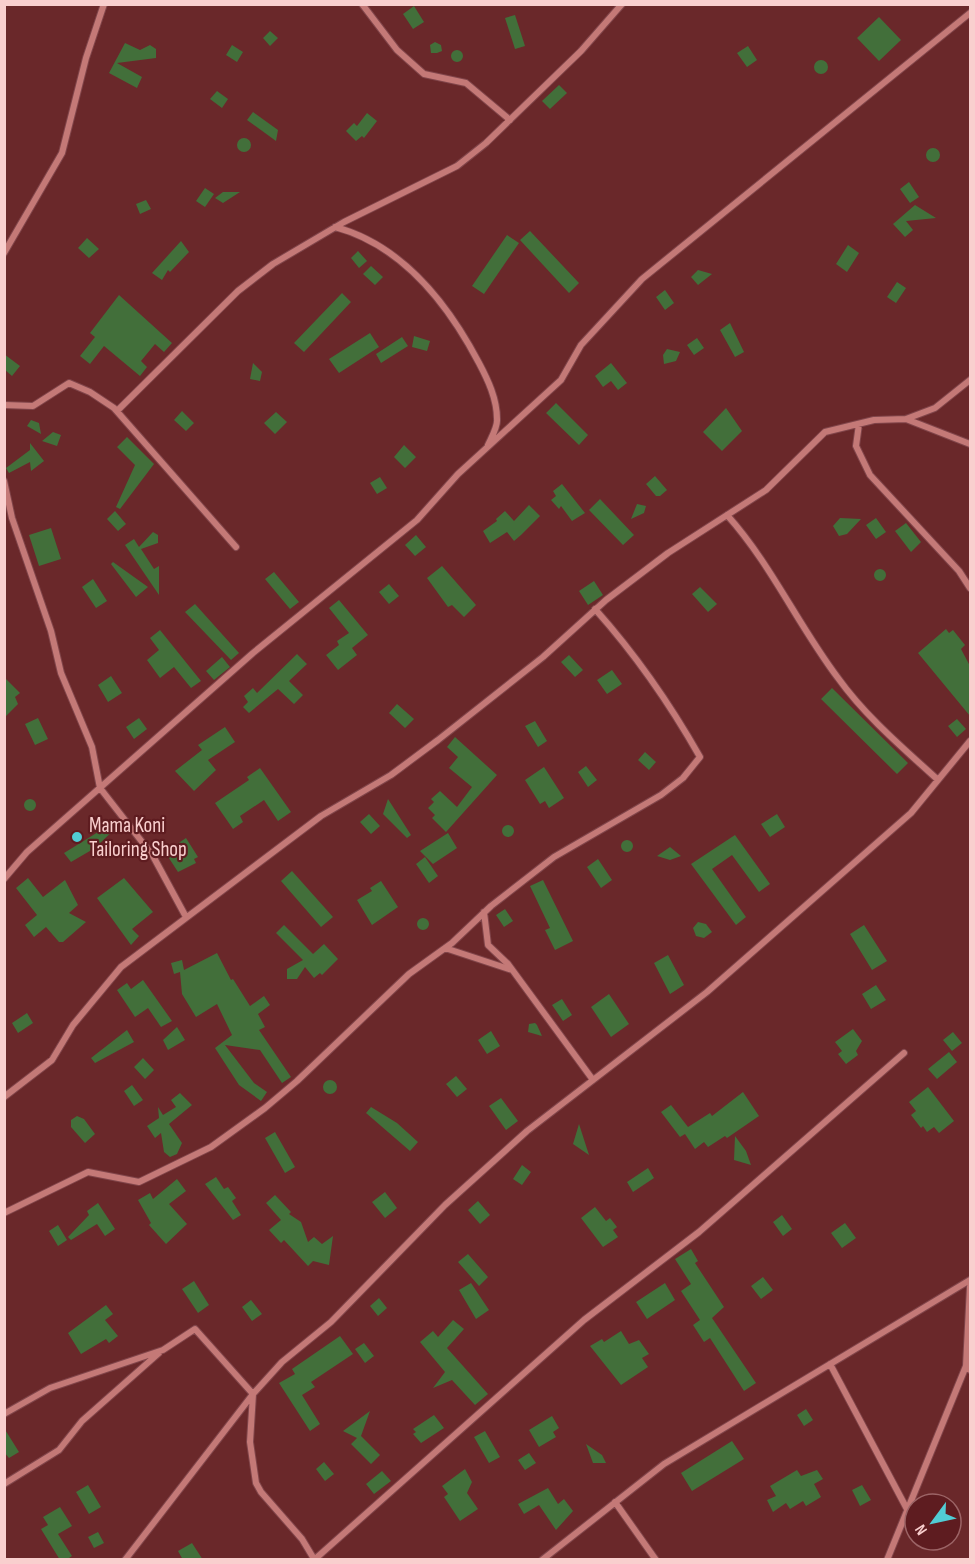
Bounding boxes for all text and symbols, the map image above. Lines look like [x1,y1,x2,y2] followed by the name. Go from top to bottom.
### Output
[89,813,187,862] place label: Mama Koni Tailoring Shop
[70,830,84,844] marker: Mama Koni Tailoring Shop
[903,1492,963,1552] north arrow
[911,1521,932,1538] text: N

